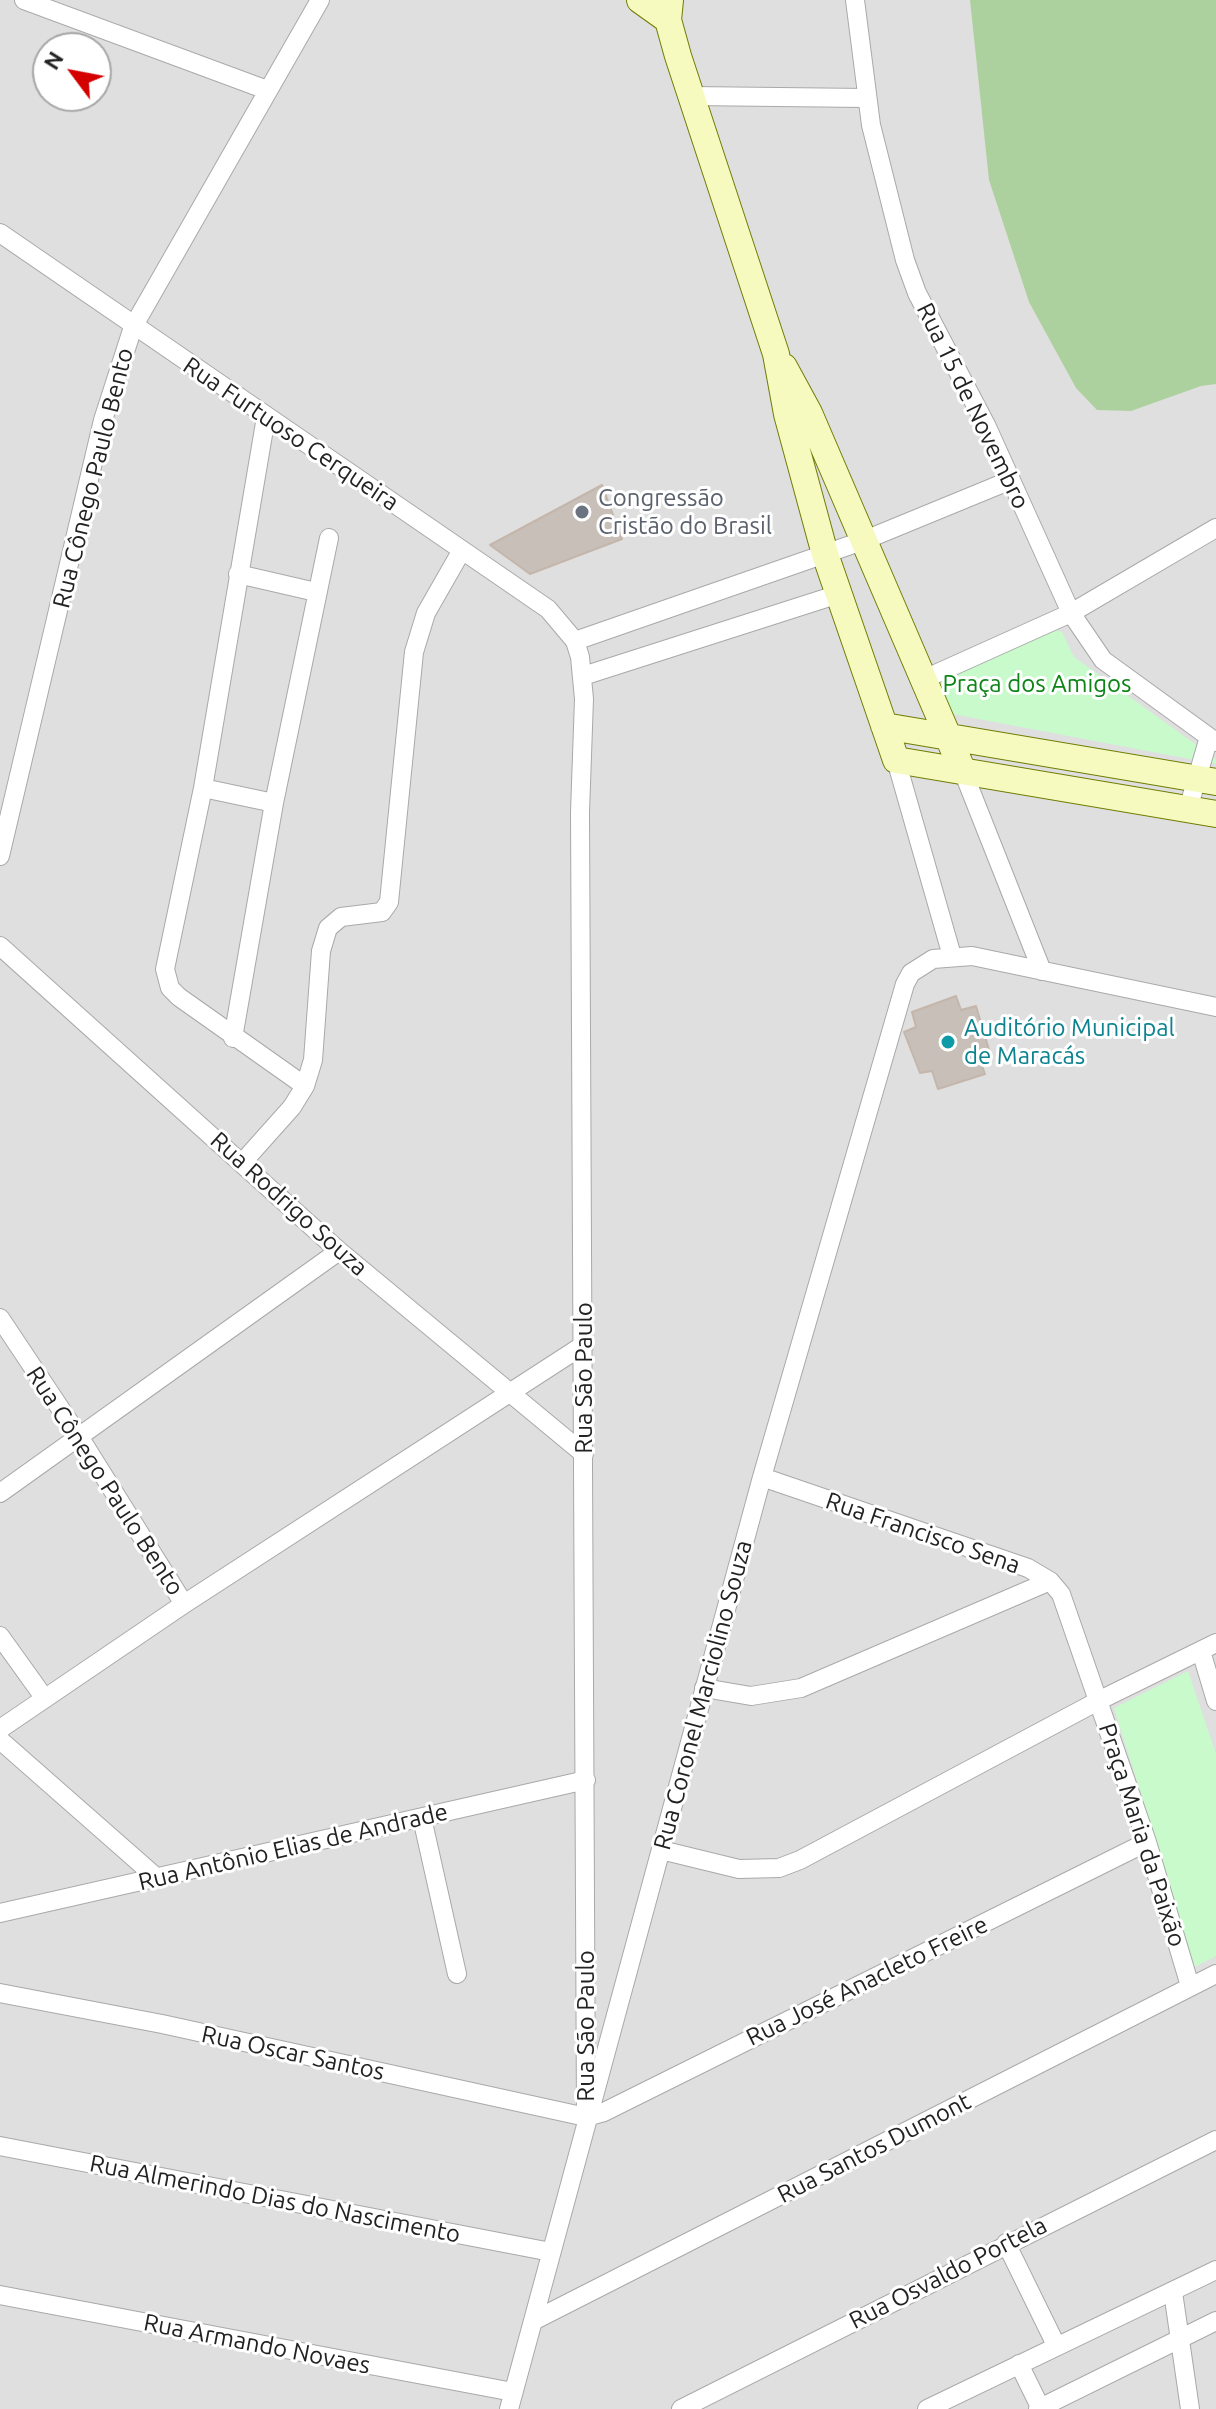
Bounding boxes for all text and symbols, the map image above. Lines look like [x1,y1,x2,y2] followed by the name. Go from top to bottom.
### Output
[32,32,112,112] north arrow
[38,46,68,74] text: N
[911,298,1035,514] street label: Rua 15 de Novembro
[47,345,139,611] street label: Rua Cônego Paulo Bento
[178,351,404,517] street label: Rua Furtuoso Cerqueira
[598,484,772,540] place label: Congressão Cristão do Brasil
[573,503,591,521] marker: Congressão Cristão do Brasil
[942,670,1132,698] park label: Praça dos Amigos
[964,1014,1175,1070] place label: Auditório Municipal de Maracás
[939,1033,957,1051] marker: Auditório Municipal de Maracás
[205,1126,373,1282] street label: Rua Rodrigo Souza
[570,1302,598,1454] street label: Rua São Paulo
[20,1361,190,1601] street label: Rua Cônego Paulo Bento
[822,1486,1024,1580] street label: Rua Francisco Sena
[648,1537,758,1853] street label: Rua Coronel Marciolino Souza
[1092,1720,1192,1950] street label: Praça Maria da Paixão
[135,1797,451,1897] street label: Rua Antônio Elias de Andrade
[741,1910,993,2052] street label: Rua José Anacleto Freire
[572,1950,600,2102] street label: Rua São Paulo
[199,2020,387,2086] street label: Rua Oscar Santos
[773,2087,975,2209] street label: Rua Santos Dumont
[87,2149,463,2249] street label: Rua Almerindo Dias do Nascimento
[844,2211,1052,2335] street label: Rua Osvaldo Portela
[141,2308,373,2380] street label: Rua Armando Novaes

